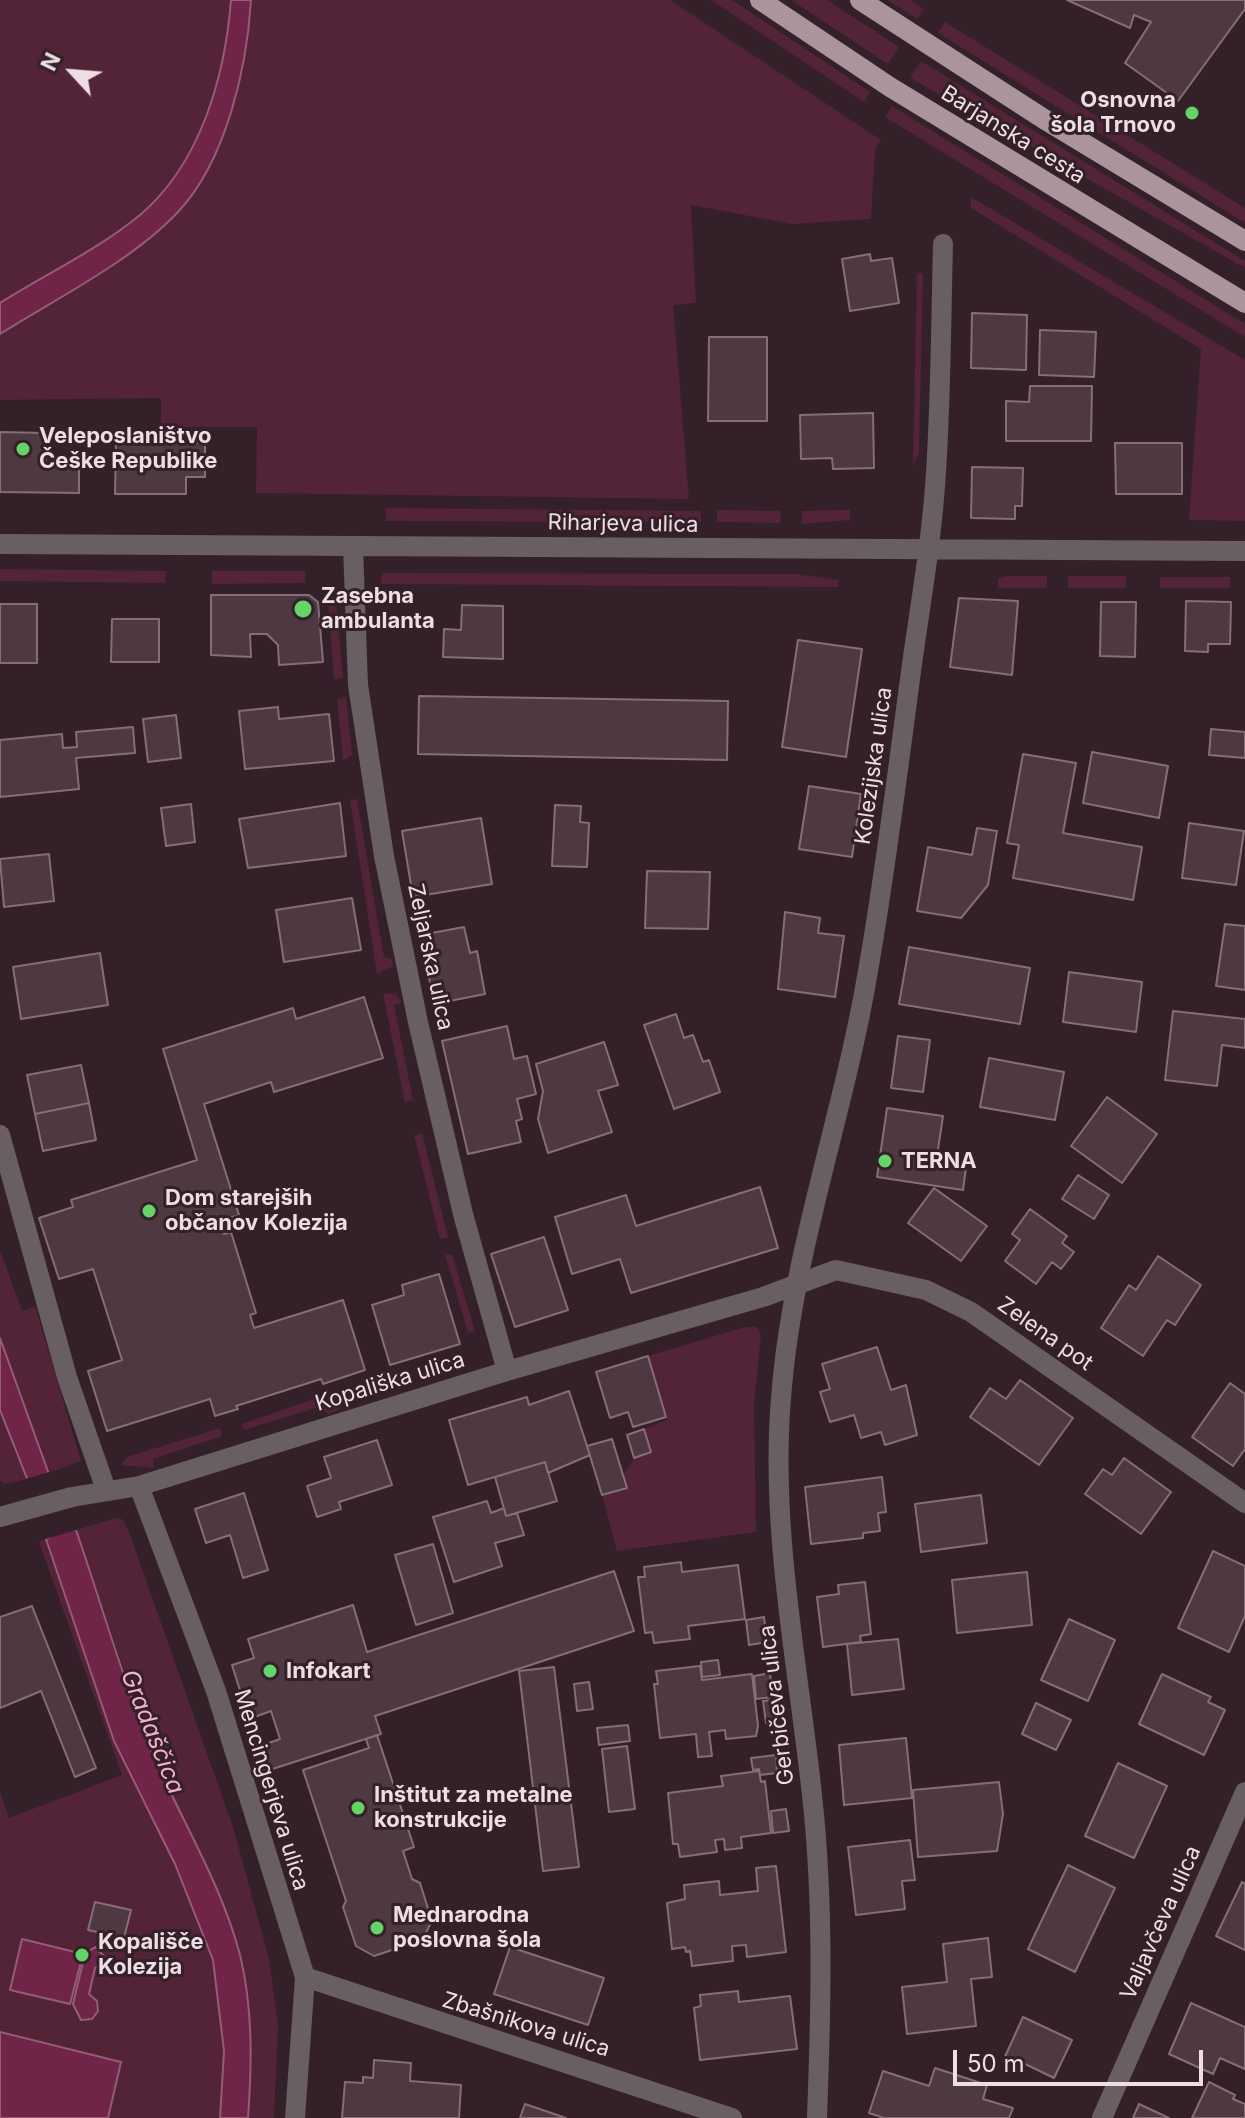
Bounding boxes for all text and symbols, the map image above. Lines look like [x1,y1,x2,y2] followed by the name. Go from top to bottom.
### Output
[32,32,112,112] north arrow
[35,48,66,75] text: N
[936,80,1090,190] street label: Barjanska cesta
[1051,87,1176,138] place label: Osnovna šola Trnovo
[1183,104,1201,122] marker: Osnovna šola Trnovo
[39,423,217,474] place label: Veleposlaništvo Češke Republike
[14,440,32,458] marker: Veleposlaništvo Češke Republike
[547,509,699,539] street label: Riharjeva ulica
[321,583,435,634] place label: Zasebna ambulanta
[292,598,314,620] marker: Zasebna ambulanta
[850,686,898,846] street label: Kolezijska ulica
[402,881,458,1033] street label: Zeljarska ulica
[901,1148,977,1174] place label: TERNA
[876,1152,894,1170] marker: TERNA
[165,1185,348,1236] place label: Dom starejših občanov Kolezija
[140,1202,158,1220] marker: Dom starejših občanov Kolezija
[992,1292,1098,1376] street label: Zelena pot
[312,1347,468,1417] street label: Kopališka ulica
[754,1623,800,1787] street label: Gerbičeva ulica
[286,1658,371,1684] place label: Infokart
[261,1662,279,1680] marker: Infokart
[114,1666,190,1798] water label: Gradaščica
[228,1686,314,1894] street label: Mencingerjeva ulica
[374,1782,573,1834] place label: Inštitut za metalne konstrukcije
[349,1799,367,1817] marker: Inštitut za metalne konstrukcije
[1115,1842,1207,2004] street label: Valjavčeva ulica
[393,1902,541,1954] place label: Mednarodna poslovna šola
[368,1919,386,1937] marker: Mednarodna poslovna šola
[98,1929,204,1980] place label: Kopališče Kolezija
[73,1946,91,1964] marker: Kopališče Kolezija
[439,1987,613,2063] street label: Zbašnikova ulica
[957,2034,1207,2084] scale bar
[967,2049,1025,2078] text: 50 m

